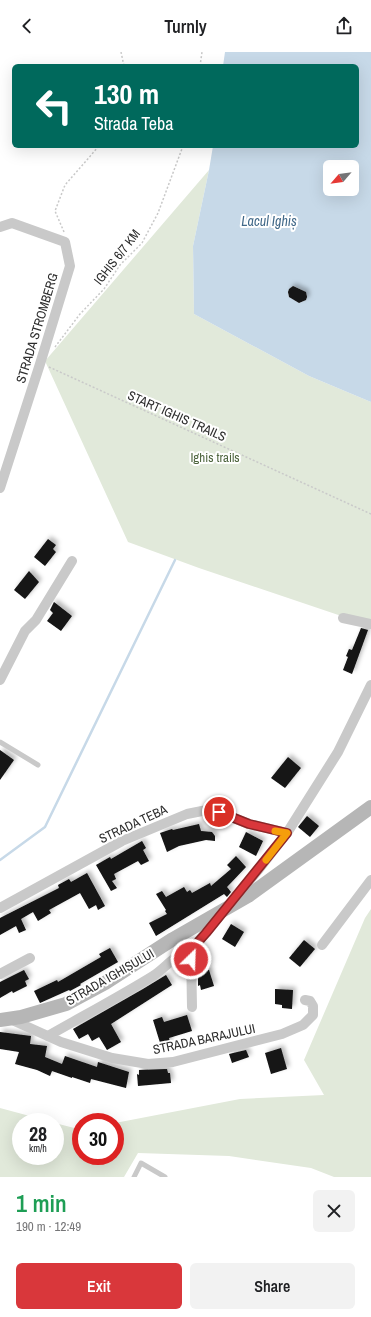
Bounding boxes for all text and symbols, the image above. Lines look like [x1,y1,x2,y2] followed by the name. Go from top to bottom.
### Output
[164,14,207,39] text: Turnly
[16,15,38,37] icon: back
[333,15,355,37] icon: share
[94,75,159,113] text: 130 m
[28,80,80,132] icon: left
[94,111,173,136] text: Strada Teba
[323,160,359,196] north arrow
[323,160,359,196] map controls
[241,212,297,230] water label: Lacul Ighiș
[90,226,144,288] street label: IGHIS 6/7 KM
[12,271,62,385] street label: STRADA STROMBERG
[125,387,229,445] street label: START IGHIS TRAILS
[190,449,240,466] park label: Ighis trails
[202,795,236,829] pin
[96,800,171,847] street label: STRADA TEBA
[208,801,230,823] icon: arrive
[170,938,212,980] position arrow
[63,945,157,1009] street label: STRADA IGHIȘULUI
[151,1020,257,1058] street label: STRADA BARAJULUI
[72,1113,124,1165] speed limit sign: 30
[29,1120,47,1147] text: 28
[29,1142,47,1155] text: km/h
[16,1187,67,1219] text: 1 min
[313,1190,355,1232] button: close
[16,1218,81,1235] text: 190 m · 12:49
[16,1263,182,1309] button: Exit
[190,1263,355,1309] button: Share

